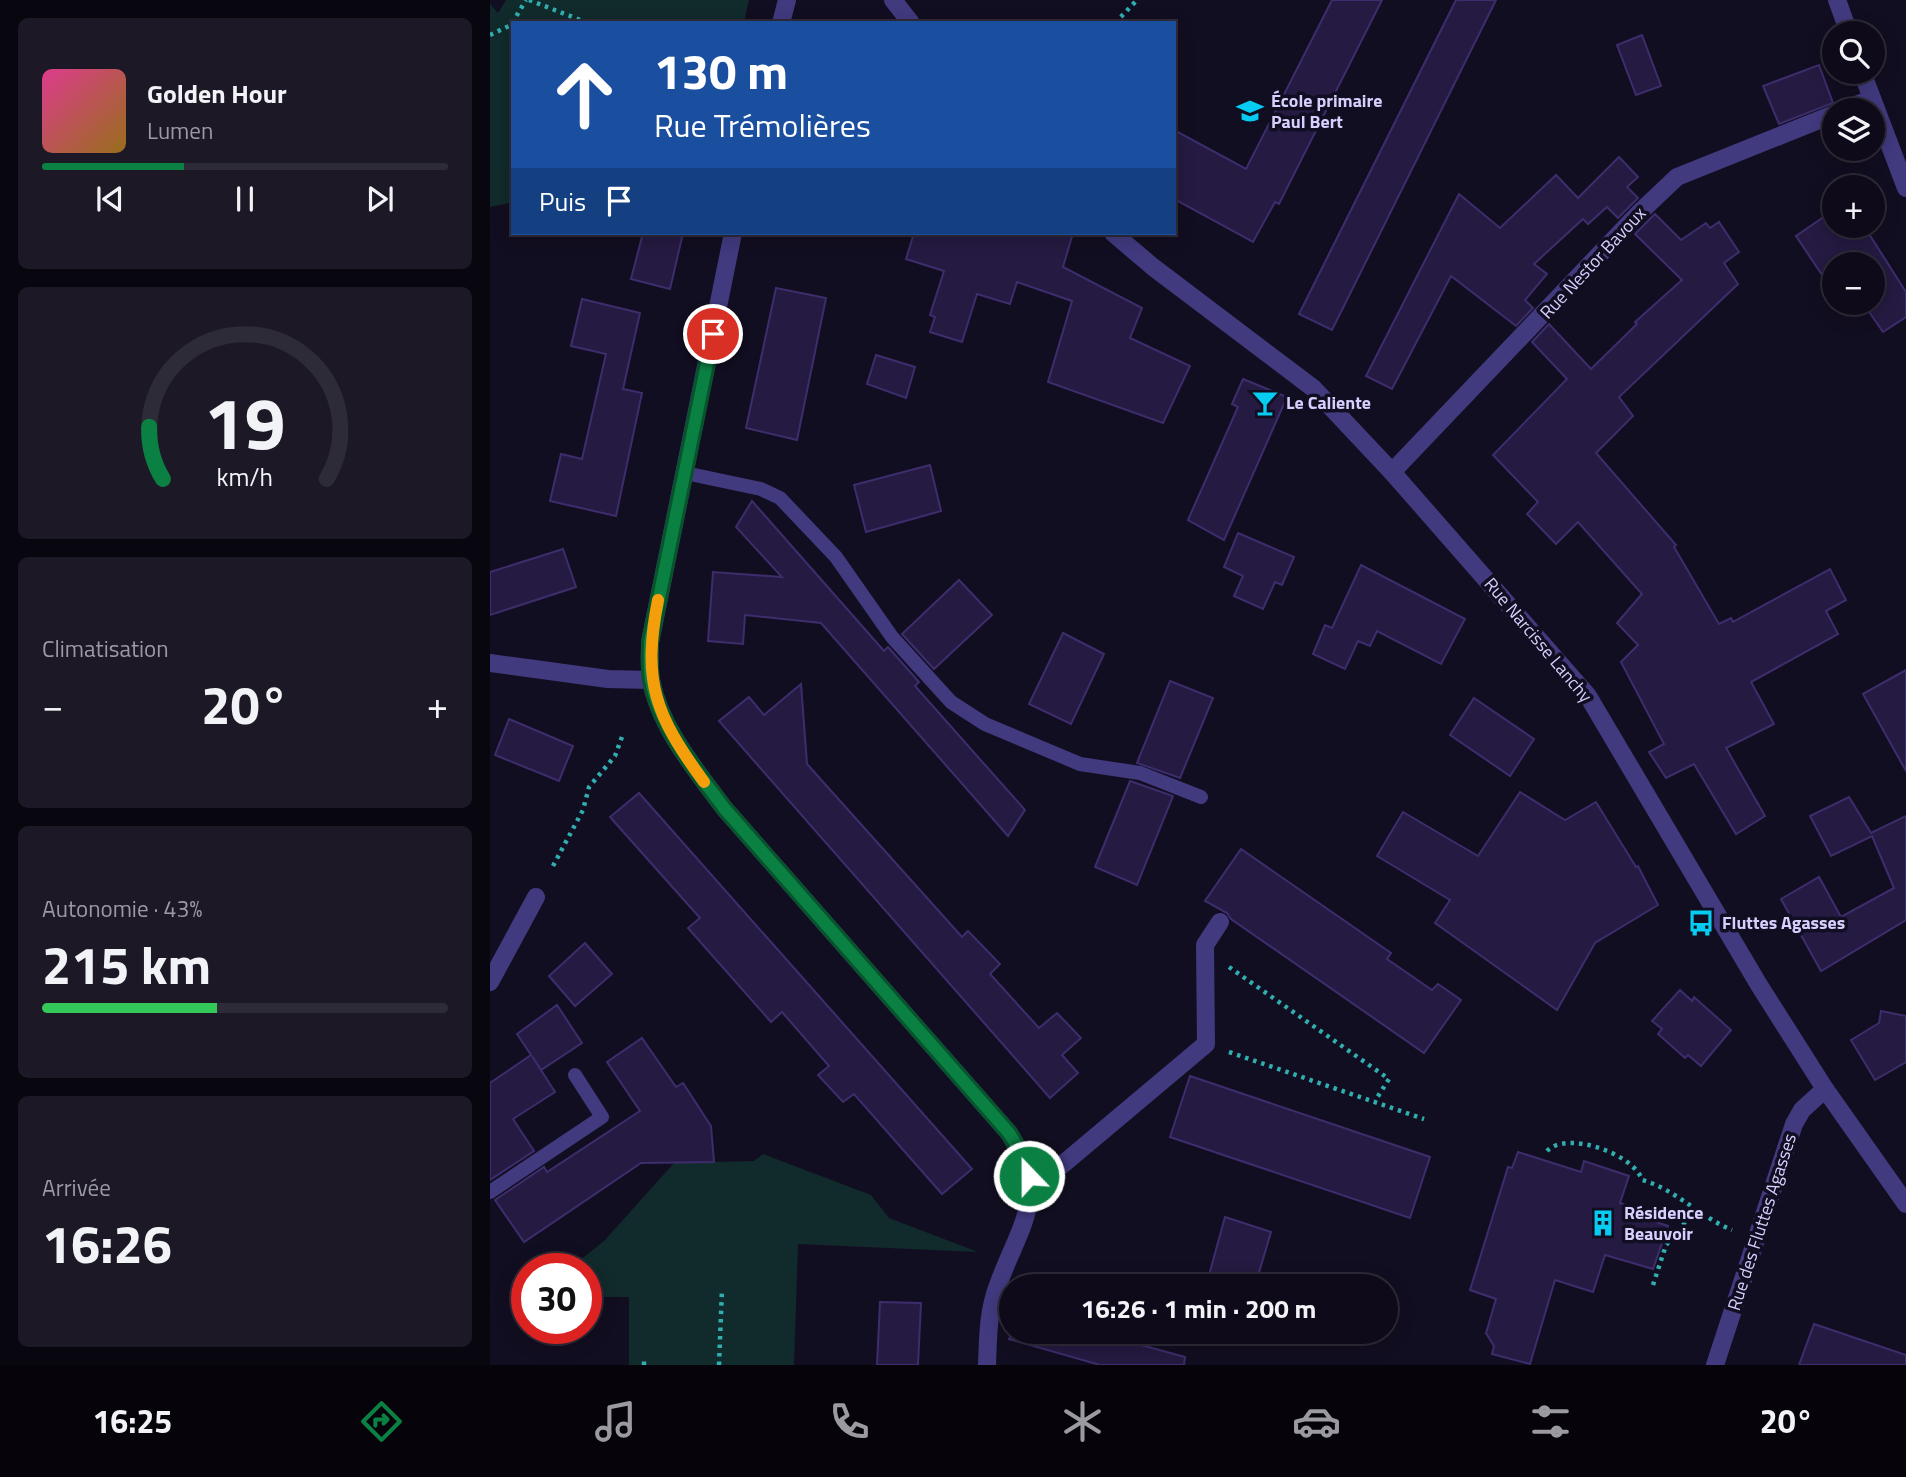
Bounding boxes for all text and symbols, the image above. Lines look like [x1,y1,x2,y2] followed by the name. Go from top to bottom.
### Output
[1822,21,1885,315] map controls
[1822,21,1885,84] button: search
[654,33,788,108] text: 130 m
[539,49,630,140] icon: ahead
[147,74,287,113] text: Golden Hour
[1271,87,1382,135] place label: École primaire Paul Bert
[1235,96,1265,126] school or university icon: École primaire Paul Bert
[1822,98,1885,161] button: layers
[654,101,871,149] text: Rue Trémolières
[147,113,213,148] text: Lumen
[1822,175,1885,238] button: +
[91,180,129,218] icon: previous
[226,180,264,218] icon: pause
[361,180,399,218] icon: next
[539,182,586,221] text: Puis
[600,182,638,220] icon: arrive
[1533,200,1652,325] street label: Rue Nestor Bavoux
[1822,252,1885,315] button: −
[683,304,743,364] pin
[694,315,732,353] icon: arrive
[204,368,286,478] text: 19
[1250,388,1280,418] bar icon: Le Caliente
[1286,389,1371,416] place label: Le Caliente
[217,458,273,496] text: km/h
[1478,571,1599,708] street label: Rue Narcisse Lanchy
[42,631,169,666] text: Climatisation
[201,665,289,744] text: 20°
[42,676,63,734] text: −
[427,676,448,734] text: +
[42,891,202,926] text: Autonomie · 43%
[1686,908,1716,938] bus stop icon: Fluttes Agasses
[1722,909,1845,936] place label: Fluttes Agasses
[42,925,211,1004] text: 215 km
[1720,1130,1803,1314] street label: Rue des Fluttes Agasses
[992,1139,1066,1213] position arrow
[42,1170,111,1205] text: Arrivée
[1624,1199,1704,1247] place label: Résidence Beauvoir
[42,1204,172,1283] text: 16:26
[1588,1208,1618,1238] building icon: Résidence Beauvoir
[511,1253,602,1344] speed limit sign: 30
[1081,1289,1316,1328] text: 16:26 · 1 min · 200 m
[92,1397,172,1445] text: 16:25
[357,1397,406,1446] icon: directions
[591,1397,640,1446] icon: music
[825,1397,874,1446] icon: phone
[1058,1397,1107,1446] icon: climate
[1292,1397,1341,1446] icon: car
[1526,1397,1575,1446] icon: filters
[1760,1397,1814,1445] text: 20°

